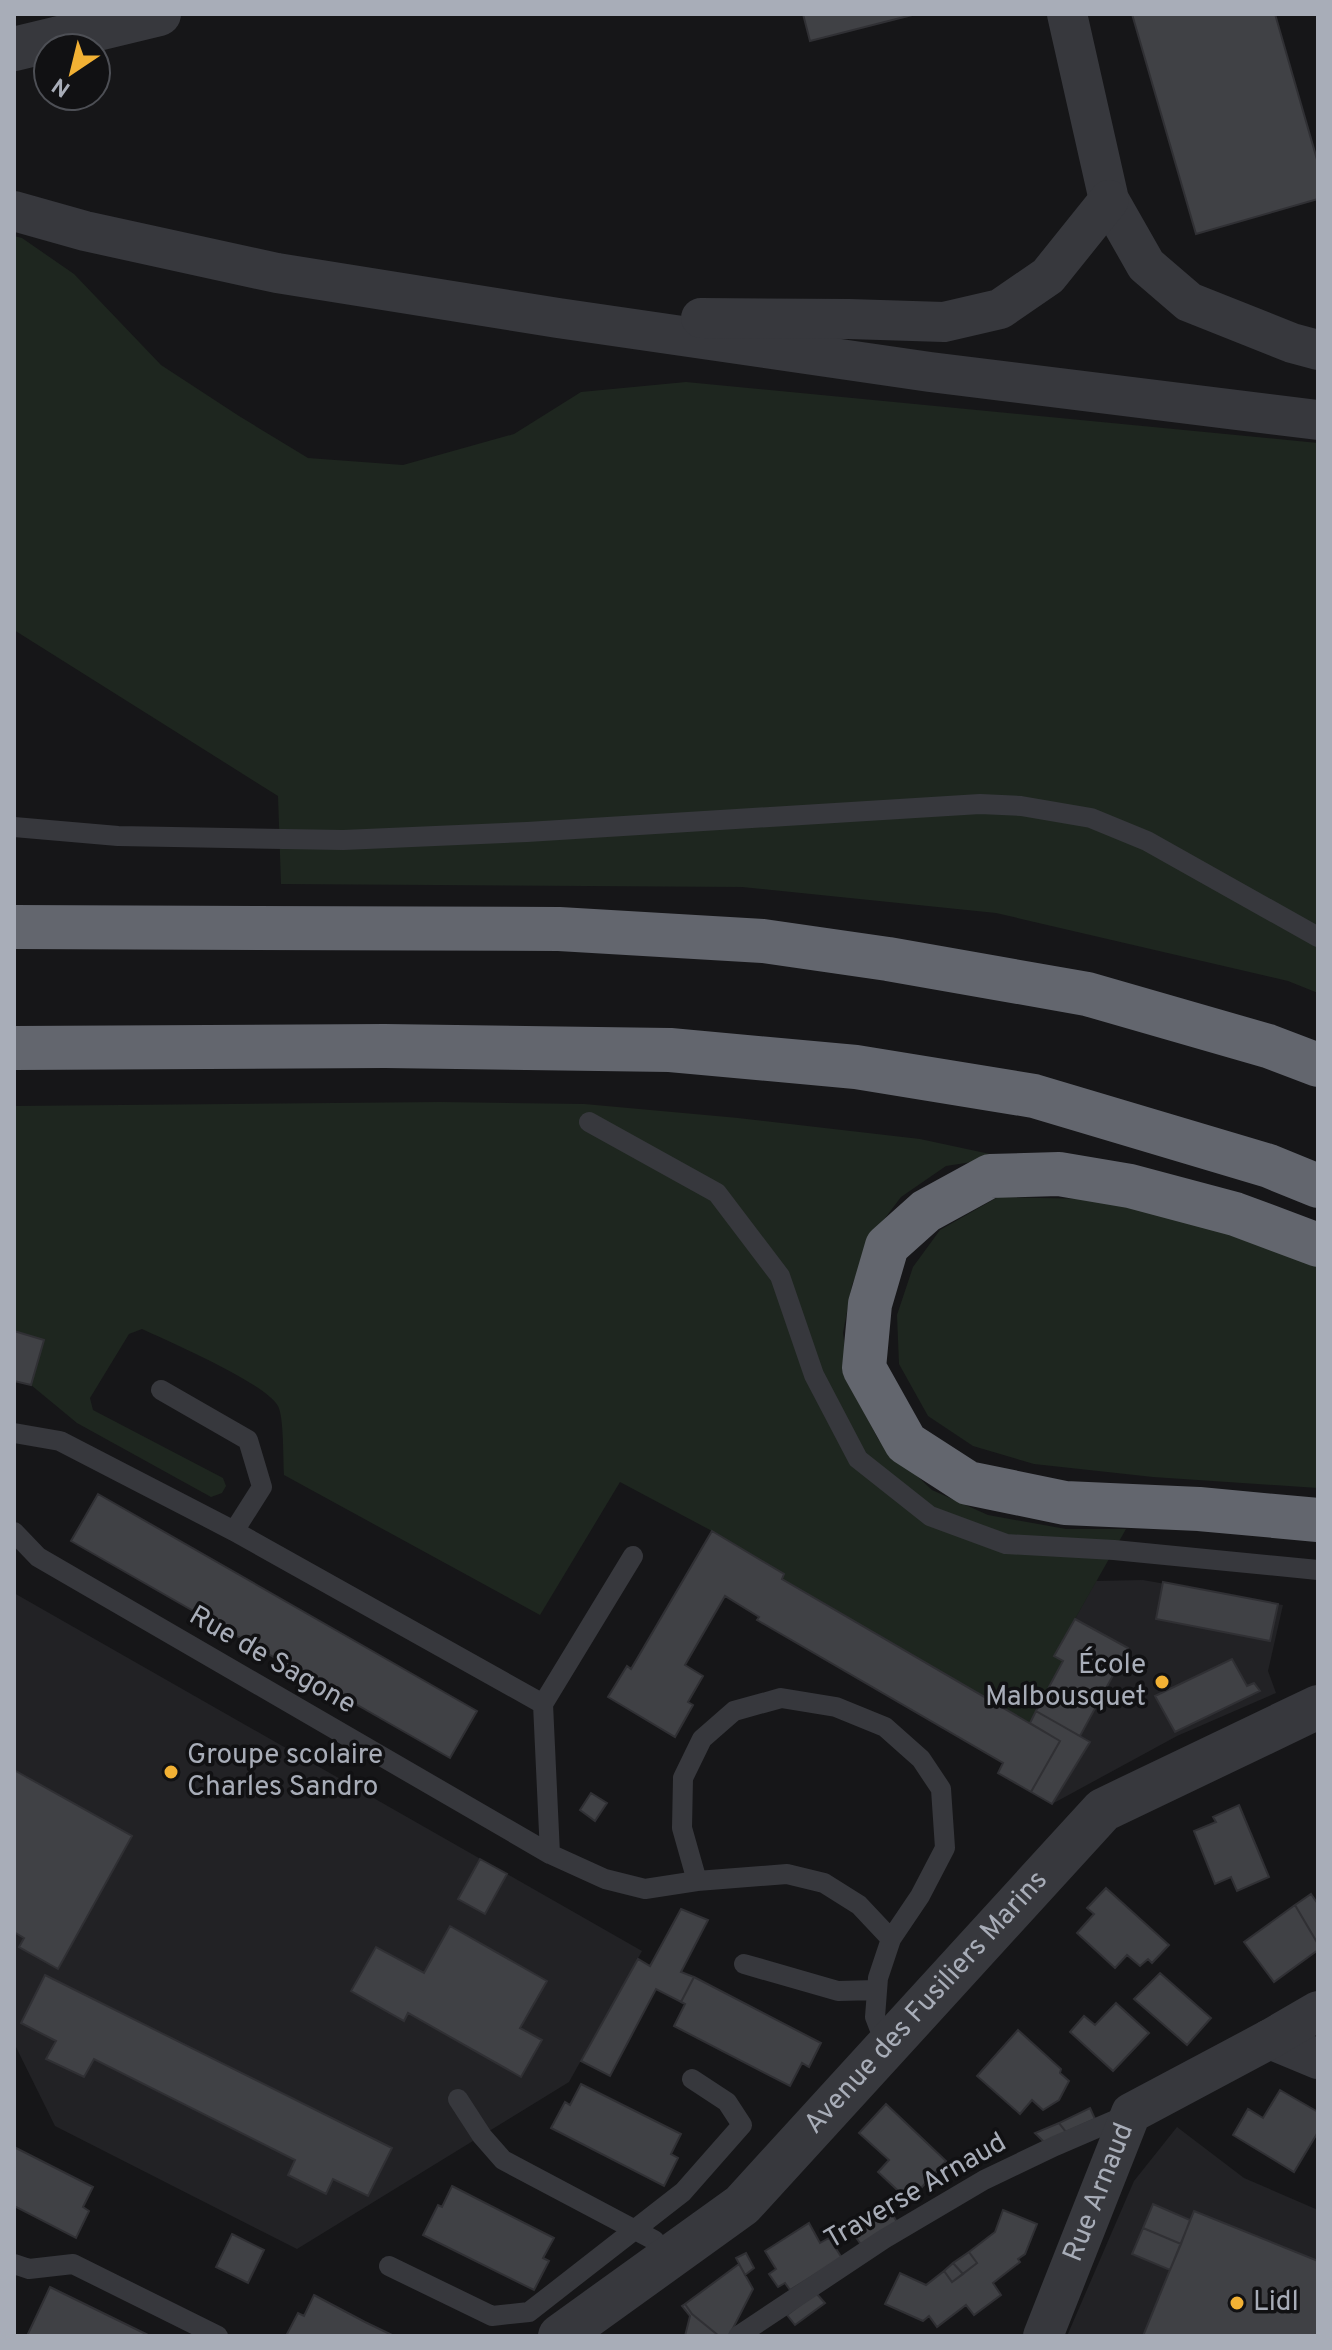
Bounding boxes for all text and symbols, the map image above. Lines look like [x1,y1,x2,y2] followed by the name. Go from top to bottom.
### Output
[32,32,112,112] north arrow
[48,71,76,102] text: N
[182,1599,362,1723] street label: Rue de Sagone
[985,1646,1146,1716] place label: École Malbousquet
[1153,1673,1171,1691] marker: École Malbousquet
[187,1738,383,1806] place label: Groupe scolaire Charles Sandro
[162,1763,180,1781] marker: Groupe scolaire Charles Sandro
[797,1863,1056,2142] street label: Avenue des Fusiliers Marins
[1056,2118,1143,2267] street label: Rue Arnaud
[819,2125,1013,2259] street label: Traverse Arnaud
[1253,2285,1299,2321] place label: Lidl
[1228,2294,1246,2312] marker: Lidl

